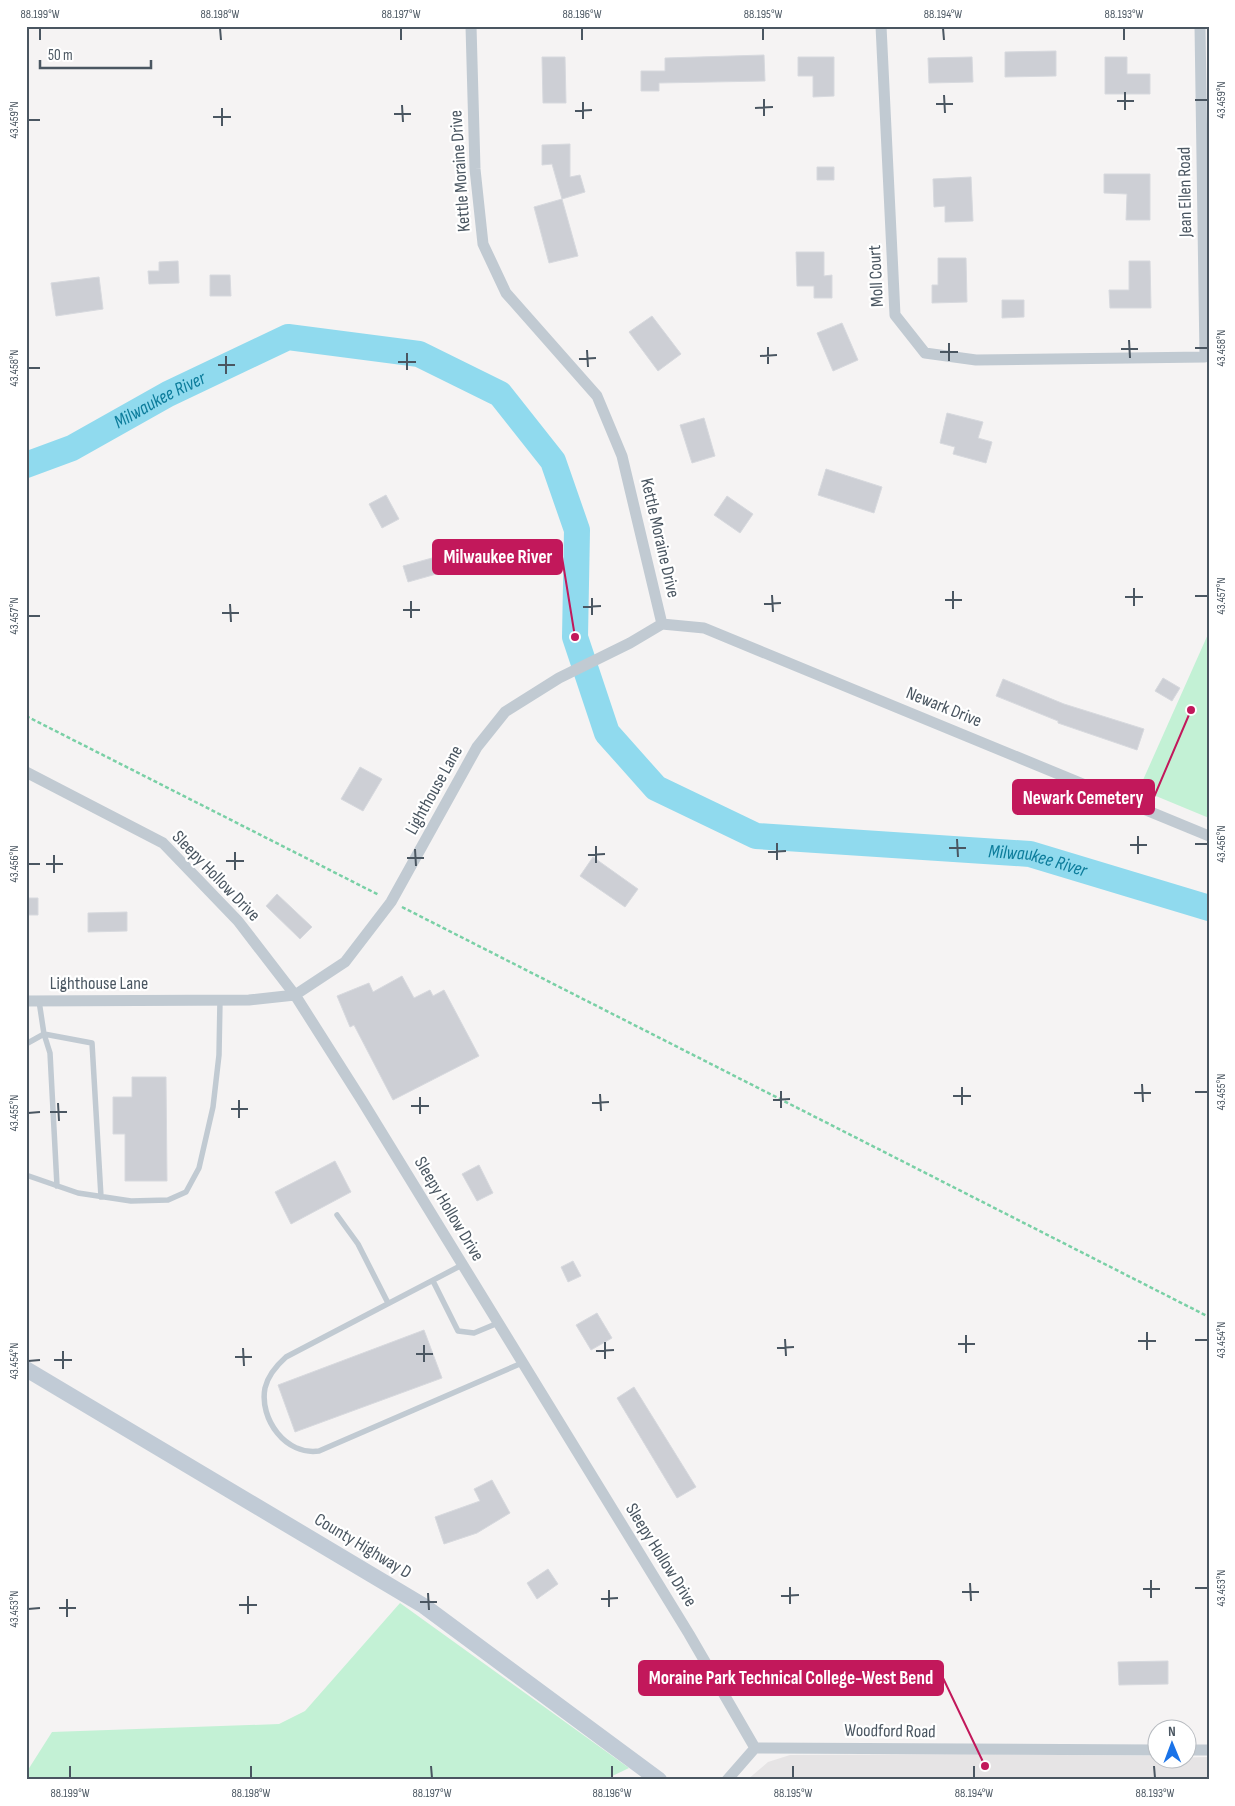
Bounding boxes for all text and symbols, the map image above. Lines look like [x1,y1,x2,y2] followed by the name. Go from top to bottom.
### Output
[20,7,60,22] text: 88.199°W
[201,7,240,22] text: 88.198°W
[382,7,421,22] text: 88.197°W
[562,7,602,22] text: 88.196°W
[744,7,782,22] text: 88.195°W
[924,7,962,22] text: 88.194°W
[1105,7,1144,22] text: 88.193°W
[40,38,151,70] scale bar
[48,46,73,65] text: 50 m
[1214,81,1229,119] text: 43.459°N
[7,101,22,139] text: 43.459°N
[445,109,475,233] street label: Kettle Moraine Drive
[1174,147,1196,238] street label: Jean Ellen Road
[864,244,888,308] street label: Moll Court
[1214,330,1229,366] text: 43.458°N
[7,350,22,386] text: 43.458°N
[110,366,210,434] water label: Milwaukee River
[636,476,684,600] street label: Kettle Moraine Drive
[433,540,562,574] callout: Milwaukee River
[444,546,553,569] text: Milwaukee River
[1214,577,1229,615] text: 43.457°N
[7,597,22,635] text: 43.457°N
[903,682,985,732] street label: Newark Drive
[401,742,467,838] street label: Lighthouse Lane
[1013,780,1154,814] callout: Newark Cemetery
[1023,787,1143,810] text: Newark Cemetery
[1214,825,1229,863] text: 43.456°N
[168,826,264,926] street label: Sleepy Hollow Drive
[988,840,1090,882] water label: Milwaukee River
[7,845,22,883] text: 43.456°N
[50,973,148,994] street label: Lighthouse Lane
[1214,1074,1229,1110] text: 43.455°N
[7,1095,22,1131] text: 43.455°N
[410,1153,488,1265] street label: Sleepy Hollow Drive
[1214,1322,1229,1358] text: 43.454°N
[7,1343,22,1379] text: 43.454°N
[621,1500,701,1610] street label: Sleepy Hollow Drive
[311,1509,415,1583] street label: County Highway D
[1214,1570,1229,1606] text: 43.453°N
[7,1591,22,1627] text: 43.453°N
[639,1661,943,1695] callout: Moraine Park Technical College-West Bend
[649,1667,933,1690] text: Moraine Park Technical College-West Bend
[1148,1718,1198,1768] north arrow
[844,1720,936,1742] street label: Woodford Road
[1168,1723,1176,1740] text: N
[50,1786,90,1801] text: 88.199°W
[232,1786,271,1801] text: 88.198°W
[413,1786,452,1801] text: 88.197°W
[592,1786,632,1801] text: 88.196°W
[774,1786,812,1801] text: 88.195°W
[955,1786,993,1801] text: 88.194°W
[1136,1786,1175,1801] text: 88.193°W

